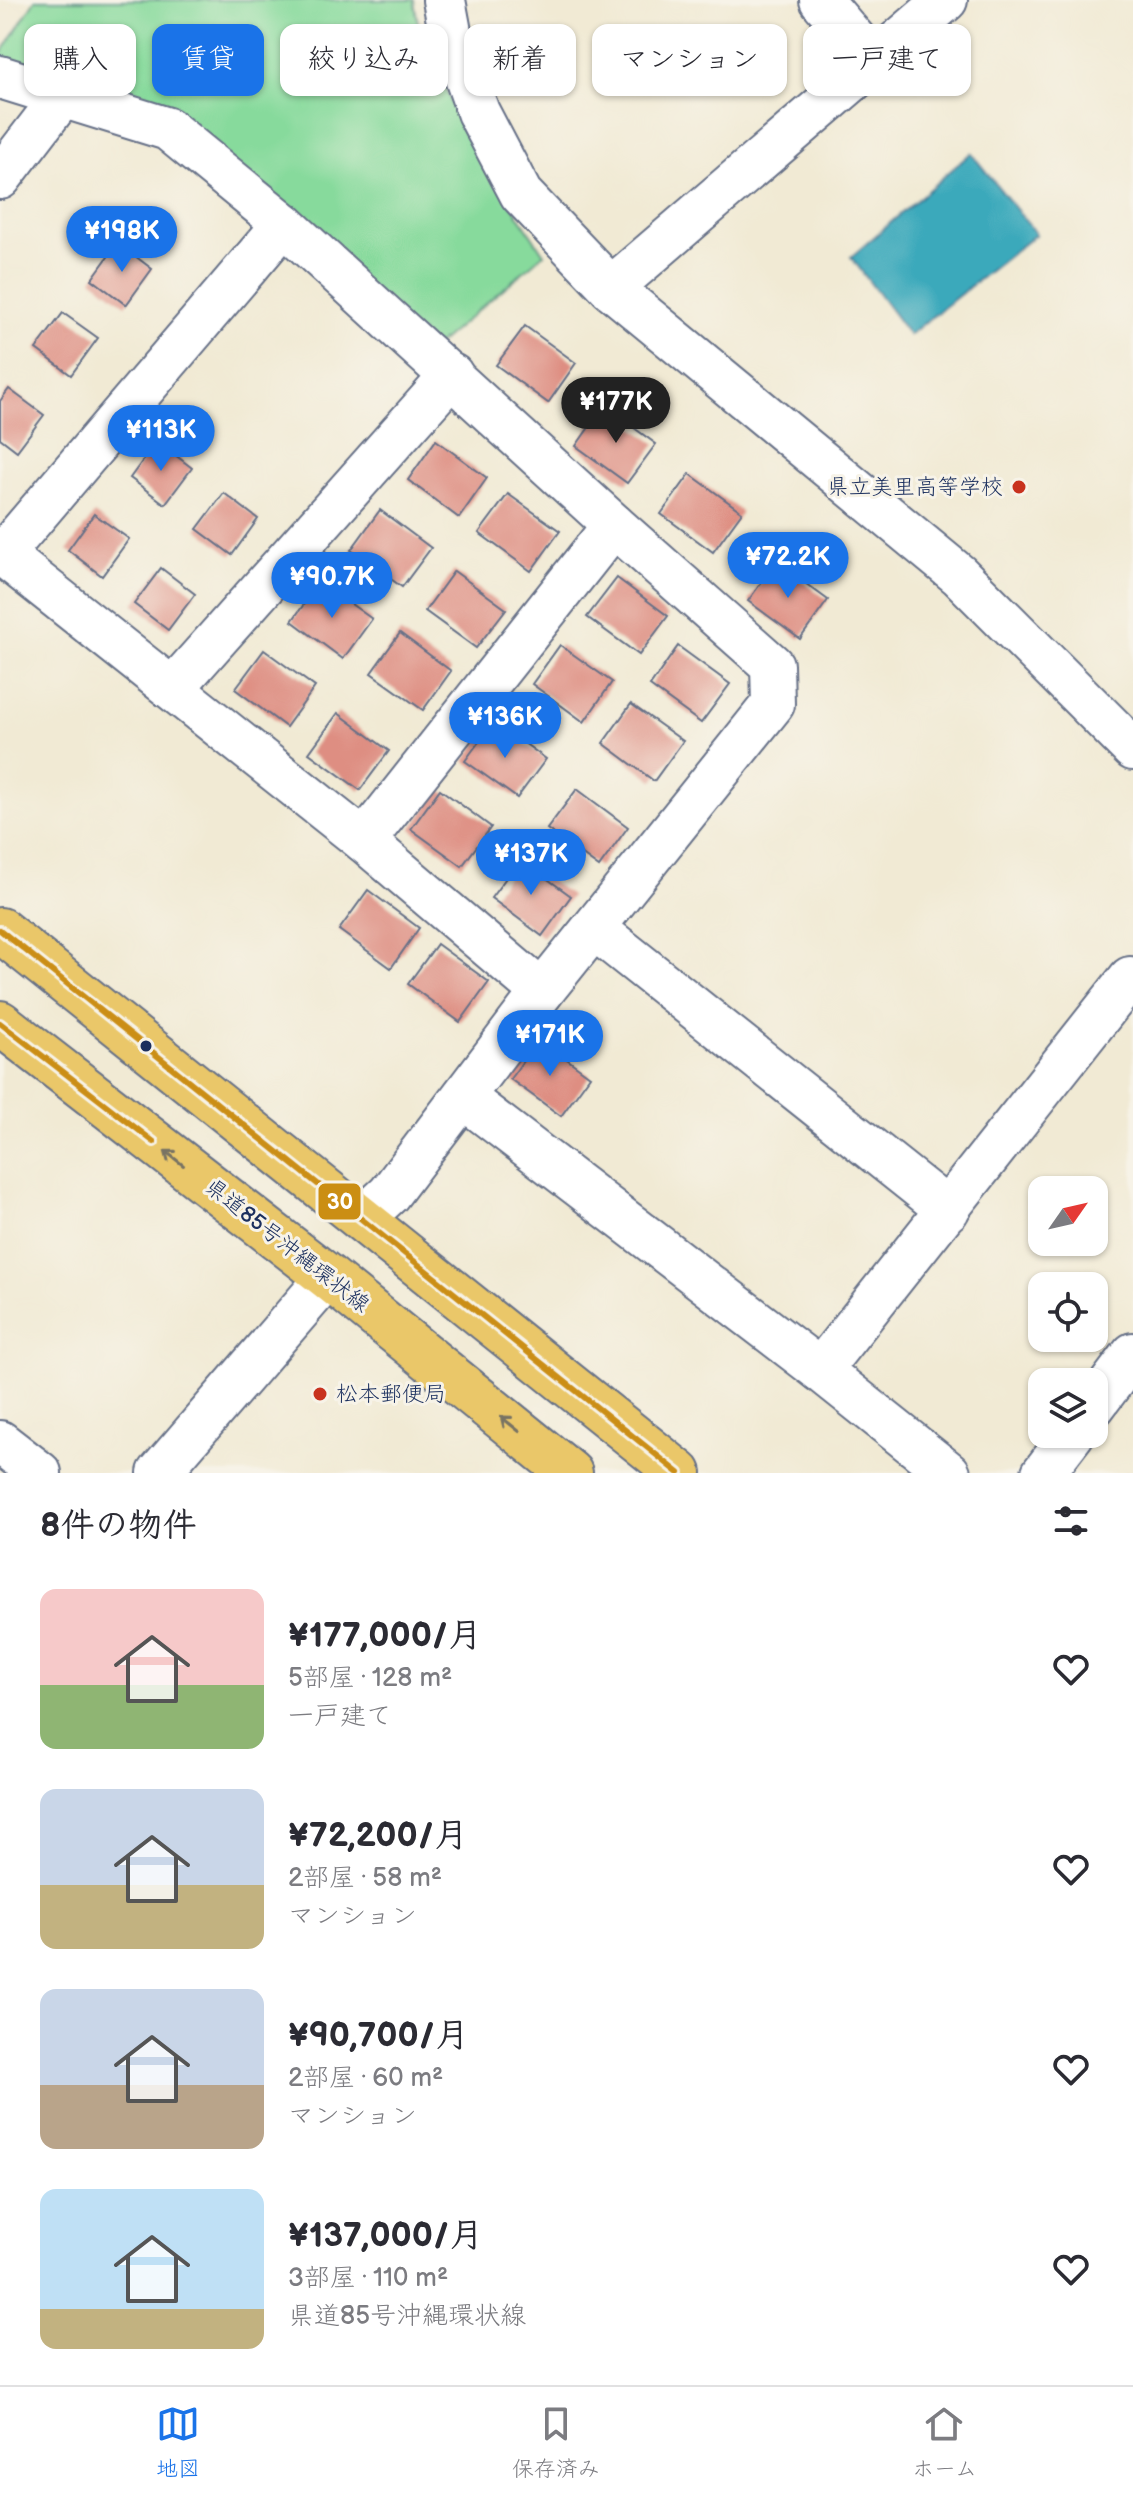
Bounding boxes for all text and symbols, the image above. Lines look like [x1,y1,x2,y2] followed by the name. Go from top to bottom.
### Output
[24,24,136,96] chip: 購入
[152,24,264,96] chip: 賃貸
[280,24,448,96] chip: 絞り込み
[464,24,576,96] chip: 新着
[592,24,787,96] chip: マンション
[803,24,971,96] chip: 一戸建て
[66,206,178,274] pin: ¥198K
[84,216,160,247] text: ¥198K
[560,377,672,445] pin: ¥177K
[579,387,653,418] text: ¥177K
[105,405,217,473] pin: ¥113K
[126,415,196,446] text: ¥113K
[827,474,1003,501] place label: 県立美里高等学校
[1010,478,1028,496] marker: 県立美里高等学校
[723,532,853,600] pin: ¥72.2K
[746,542,830,573] text: ¥72.2K
[267,552,397,620] pin: ¥90.7K
[289,562,375,593] text: ¥90.7K
[449,692,561,760] pin: ¥136K
[467,702,543,733] text: ¥136K
[475,829,587,897] pin: ¥137K
[494,839,568,870] text: ¥137K
[494,1010,606,1078] pin: ¥171K
[515,1020,585,1051] text: ¥171K
[138,1038,154,1054] unlabelled marker
[164,1149,185,1167] one-way arrow
[199,1173,375,1319] street label: 県道85号沖縄環状線
[1028,1176,1108,1256] north arrow
[1028,1176,1108,1448] map controls
[317,1182,362,1221] line badge: 30
[327,1189,353,1216] text: 30
[1028,1272,1108,1352] button: locate
[1028,1368,1108,1448] button: layers
[336,1381,446,1408] place label: 松本郵便局
[311,1385,329,1403] marker: 松本郵便局
[500,1415,520,1433] one-way arrow
[1049,1499,1093,1543] icon: filters
[40,1505,196,1546] text: 8件の物件
[288,1615,482,1656] text: ¥177,000/月
[104,1621,200,1717] icon: home
[1049,1647,1093,1691] icon: heart
[288,1663,452,1694] text: 5部屋 · 128 m²
[288,1701,392,1732] text: 一戸建て
[288,1815,468,1856] text: ¥72,200/月
[104,1821,200,1917] icon: home
[1049,1847,1093,1891] icon: heart
[288,1863,442,1894] text: 2部屋 · 58 m²
[288,1901,417,1932] text: マンション
[288,2015,469,2056] text: ¥90,700/月
[104,2021,200,2117] icon: home
[1049,2047,1093,2091] icon: heart
[288,2063,443,2094] text: 2部屋 · 60 m²
[288,2101,417,2132] text: マンション
[288,2215,483,2256] text: ¥137,000/月
[104,2221,200,2317] icon: home
[1049,2247,1093,2291] icon: heart
[288,2263,448,2294] text: 3部屋 · 110 m²
[288,2301,526,2332] text: 県道85号沖縄環状線
[156,2402,200,2483] tab: 地図
[512,2402,600,2483] tab: 保存済み
[912,2402,977,2483] tab: ホーム

